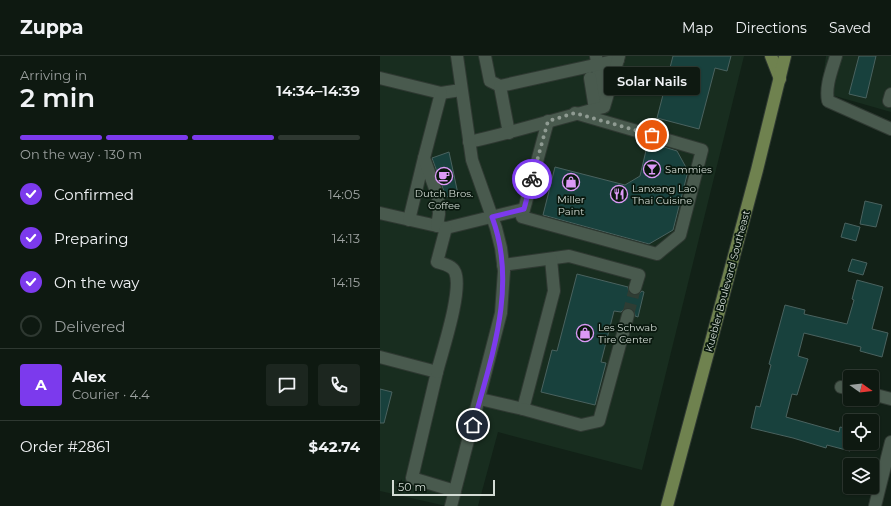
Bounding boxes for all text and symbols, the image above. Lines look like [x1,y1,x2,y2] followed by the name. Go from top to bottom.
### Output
[20,16,84,39] text: Zuppa
[682,19,713,37] text: Map
[735,19,807,37] text: Directions
[829,19,871,37] text: Saved
[20,67,87,83] text: Arriving in
[604,67,700,95] callout: Solar Nails
[617,73,687,89] text: Solar Nails
[276,81,360,100] text: 14:34–14:39
[20,82,95,114] text: 2 min
[635,118,669,152] pin
[641,124,663,146] icon: bag
[20,146,142,162] text: On the way · 130 m
[512,159,552,199] courier
[642,159,662,179] bar icon: Sammies
[665,163,712,176] place label: Sammies
[434,166,454,186] cafe icon: Dutch Bros. Coffee
[521,168,543,190] icon: bike
[561,172,581,192] shop icon: Miller Paint
[632,182,696,207] place label: Lanxang Lao Thai Cuisine
[20,183,42,205] icon: check
[609,184,629,204] restaurant icon: Lanxang Lao Thai Cuisine
[54,185,134,204] text: Confirmed
[328,186,360,202] text: 14:05
[415,187,473,212] place label: Dutch Bros. Coffee
[557,193,585,218] place label: Miller Paint
[702,209,753,353] street label: Kuebler Boulevard Southeast
[20,227,42,249] icon: check
[54,229,129,248] text: Preparing
[332,230,360,246] text: 14:13
[20,271,42,293] icon: check
[54,273,139,292] text: On the way
[332,274,360,290] text: 14:15
[54,317,126,336] text: Delivered
[598,321,657,346] place label: Les Schwab Tire Center
[575,323,595,343] shop icon: Les Schwab Tire Center
[266,364,308,406] button: chat
[318,364,360,406] button: phone
[72,367,106,386] text: Alex
[843,370,879,406] north arrow
[843,370,879,494] map controls
[35,375,47,394] text: A
[72,386,150,402] text: Courier · 4.4
[456,408,490,442] pin
[462,414,484,436] icon: home
[843,414,879,450] button: locate
[20,437,111,456] text: Order #2861
[309,437,360,456] text: $42.74
[843,458,879,494] button: layers
[392,478,495,497] scale bar
[398,480,426,494] text: 50 m

